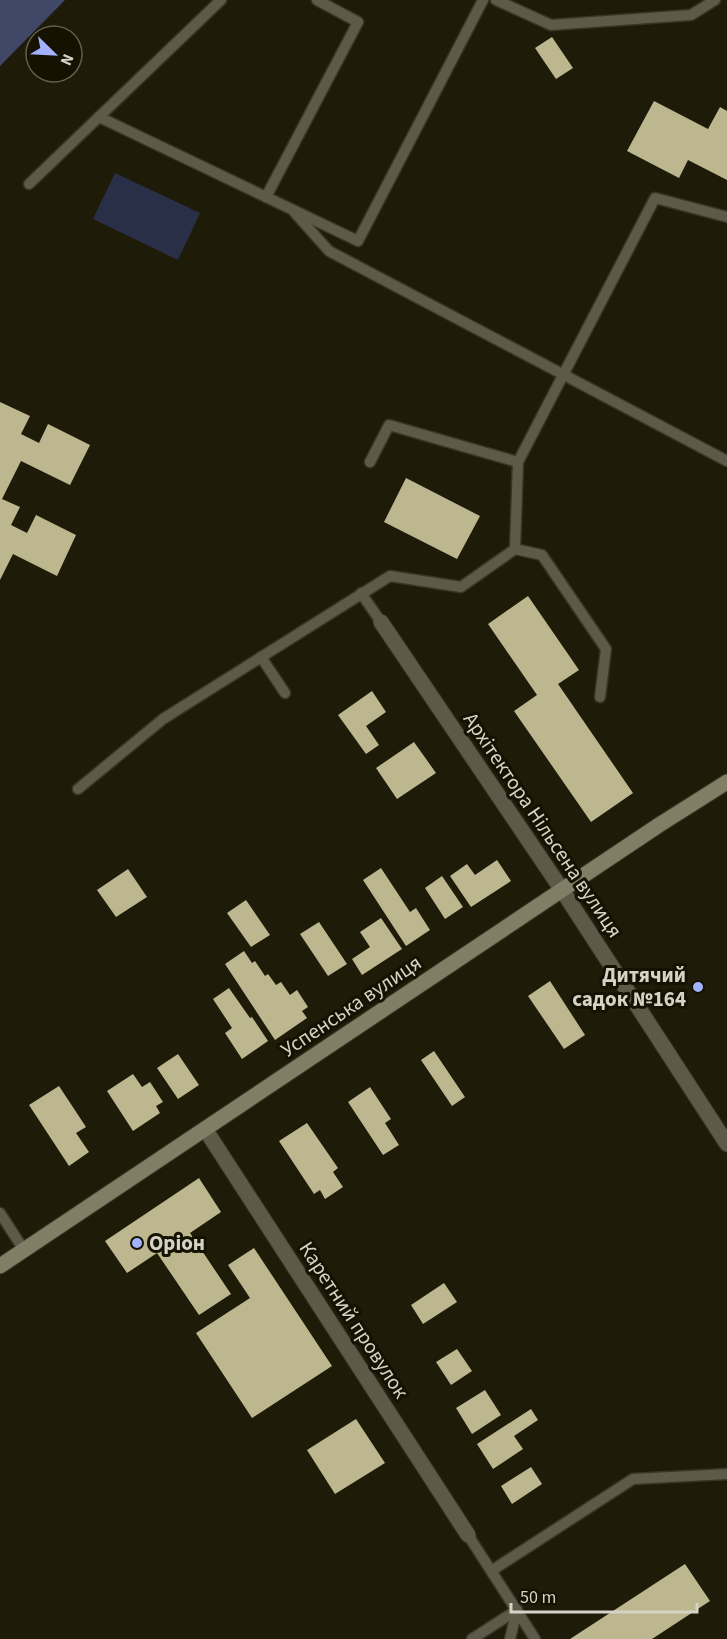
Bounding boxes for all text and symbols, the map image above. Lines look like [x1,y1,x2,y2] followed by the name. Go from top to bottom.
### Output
[24,24,84,84] north arrow
[55,50,79,69] text: N
[456,706,630,944] street label: Архітектора Нільсена вулиця
[275,948,427,1064] street label: Успенська вулиця
[572,960,686,1014] place label: Дитячий садок №164
[691,980,705,994] marker: Дитячий садок №164
[149,1228,205,1258] place label: Оріон
[130,1236,144,1250] marker: Оріон
[292,1236,416,1405] street label: Каретний провулок
[511,1576,697,1614] scale bar
[520,1585,556,1610] text: 50 m

